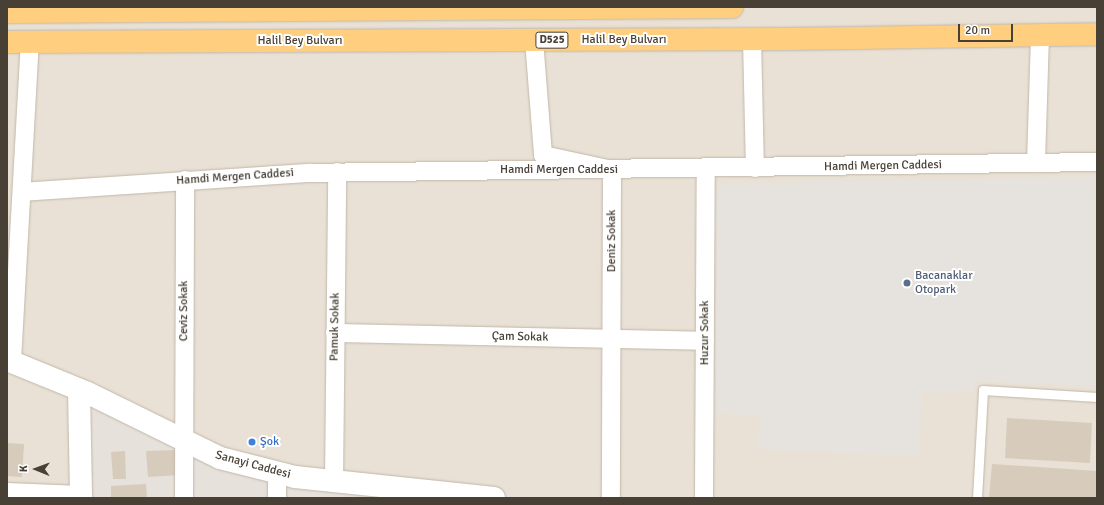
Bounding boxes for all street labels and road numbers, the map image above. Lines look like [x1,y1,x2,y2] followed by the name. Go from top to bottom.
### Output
[535,31,569,49] road number: D525
[581,33,667,47] street label: Halil Bey Bulvarı
[257,34,343,48] street label: Halil Bey Bulvarı
[824,158,942,174] street label: Hamdi Mergen Caddesi
[500,163,618,177] street label: Hamdi Mergen Caddesi
[176,166,294,188] street label: Hamdi Mergen Caddesi
[605,210,619,272] street label: Deniz Sokak
[177,281,191,341] street label: Ceviz Sokak
[327,293,343,361] street label: Pamuk Sokak
[698,301,712,365] street label: Huzur Sokak
[492,329,548,345] street label: Çam Sokak
[214,448,292,482] street label: Sanayi Caddesi

